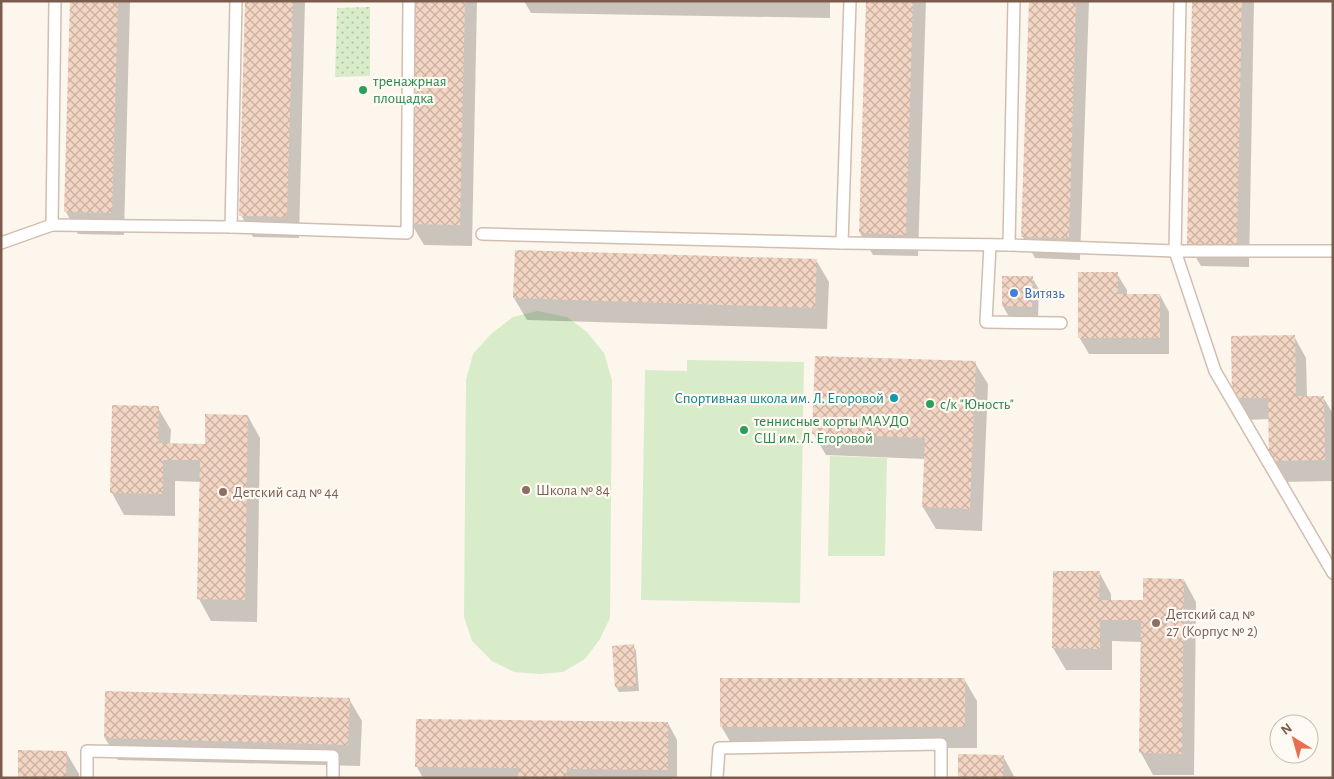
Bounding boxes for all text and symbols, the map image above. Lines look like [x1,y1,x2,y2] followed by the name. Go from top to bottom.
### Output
[372,74,447,106] place label: тренажрная площадка
[357,84,369,96] marker: тренажрная площадка
[1024,286,1065,301] place label: Витязь
[1008,287,1020,299] marker: Витязь
[675,391,884,406] place label: Спортивная школа им. Л. Егоровой
[888,392,900,404] marker: Спортивная школа им. Л. Егоровой
[940,397,1014,412] place label: с/к "Юность"
[924,398,936,410] marker: с/к "Юность"
[753,414,909,446] place label: теннисные корты МАУДО СШ им. Л. Егоровой
[738,424,750,436] marker: теннисные корты МАУДО СШ им. Л. Егоровой
[536,483,610,498] place label: Школа № 84
[520,484,532,496] marker: Школа № 84
[233,485,339,500] place label: Детский сад № 44
[217,486,229,498] marker: Детский сад № 44
[1166,607,1258,639] place label: Детский сад № 27 (Корпус № 2)
[1150,617,1162,629] marker: Детский сад № 27 (Корпус № 2)
[1269,714,1319,764] north arrow
[1279,721,1295,738] text: N

